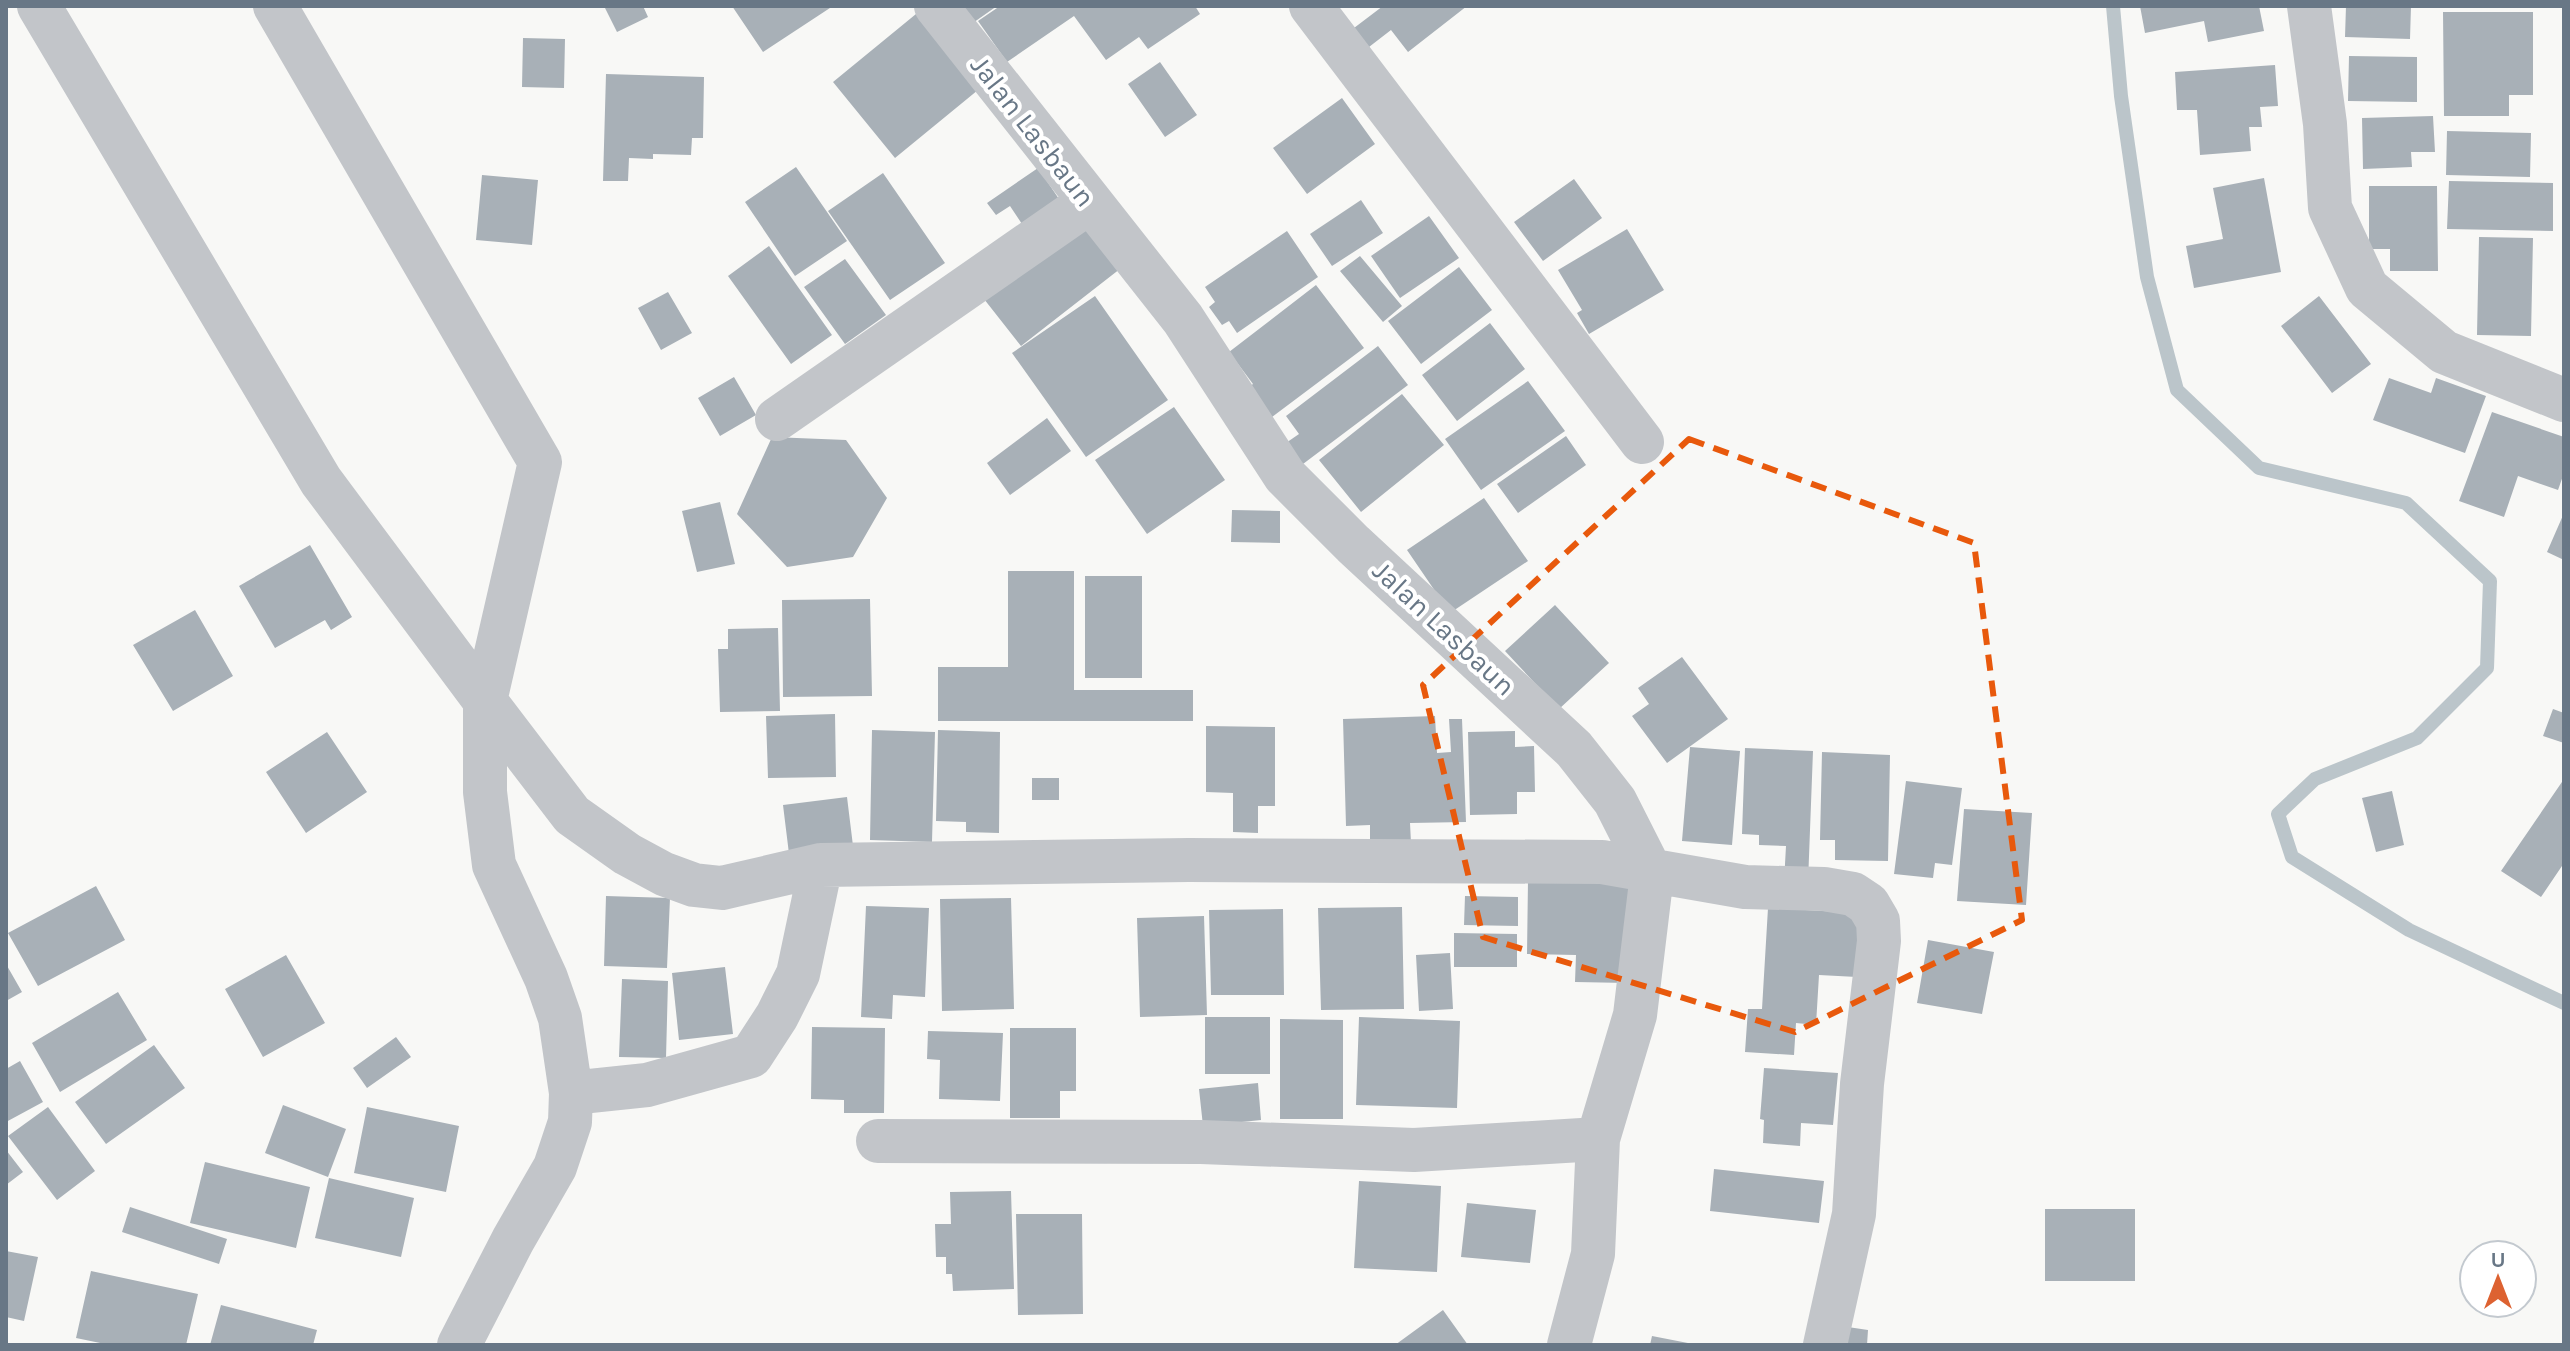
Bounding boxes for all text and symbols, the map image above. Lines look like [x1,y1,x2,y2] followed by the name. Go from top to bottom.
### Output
[964,49,1102,213] street label: Jalan Lasbaun
[1366,554,1522,702] street label: Jalan Lasbaun
[2458,1239,2538,1319] north arrow
[2490,1247,2506,1273] text: U

